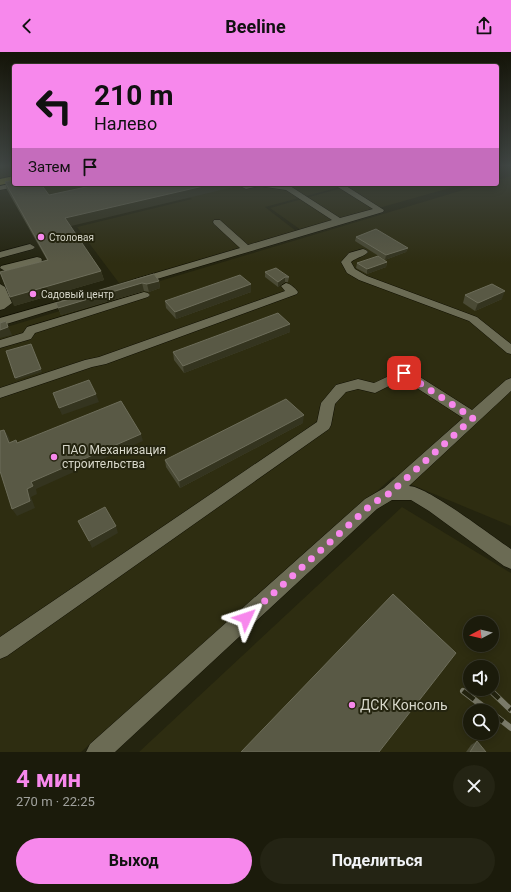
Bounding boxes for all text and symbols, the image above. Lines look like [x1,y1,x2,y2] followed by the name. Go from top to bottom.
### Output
[16,15,38,37] icon: back
[473,15,495,37] icon: share
[225,16,286,37] text: Beeline
[94,79,173,112] text: 210 m
[28,80,80,132] icon: left
[94,113,157,134] text: Налево
[79,156,101,178] icon: arrive
[28,158,71,176] text: Затем
[36,232,46,242] marker: Столовая
[49,232,94,243] place label: Столовая
[28,289,38,299] marker: Садовый центр
[41,289,114,300] place label: Садовый центр
[387,356,421,390] pin
[393,362,415,384] icon: arrive
[62,443,166,471] place label: ПАО Механизация строительства
[49,452,59,462] marker: ПАО Механизация строительства
[225,597,267,639] position arrow
[463,616,499,652] north arrow
[463,616,499,740] map controls
[463,660,499,696] button: sound
[360,697,448,713] place label: ДСК Консоль
[347,700,357,710] marker: ДСК Консоль
[463,704,499,740] button: search
[16,765,81,793] text: 4 мин
[453,765,495,807] button: close
[16,794,95,809] text: 270 m · 22:25
[16,838,252,884] button: Выход
[260,838,495,884] button: Поделиться

